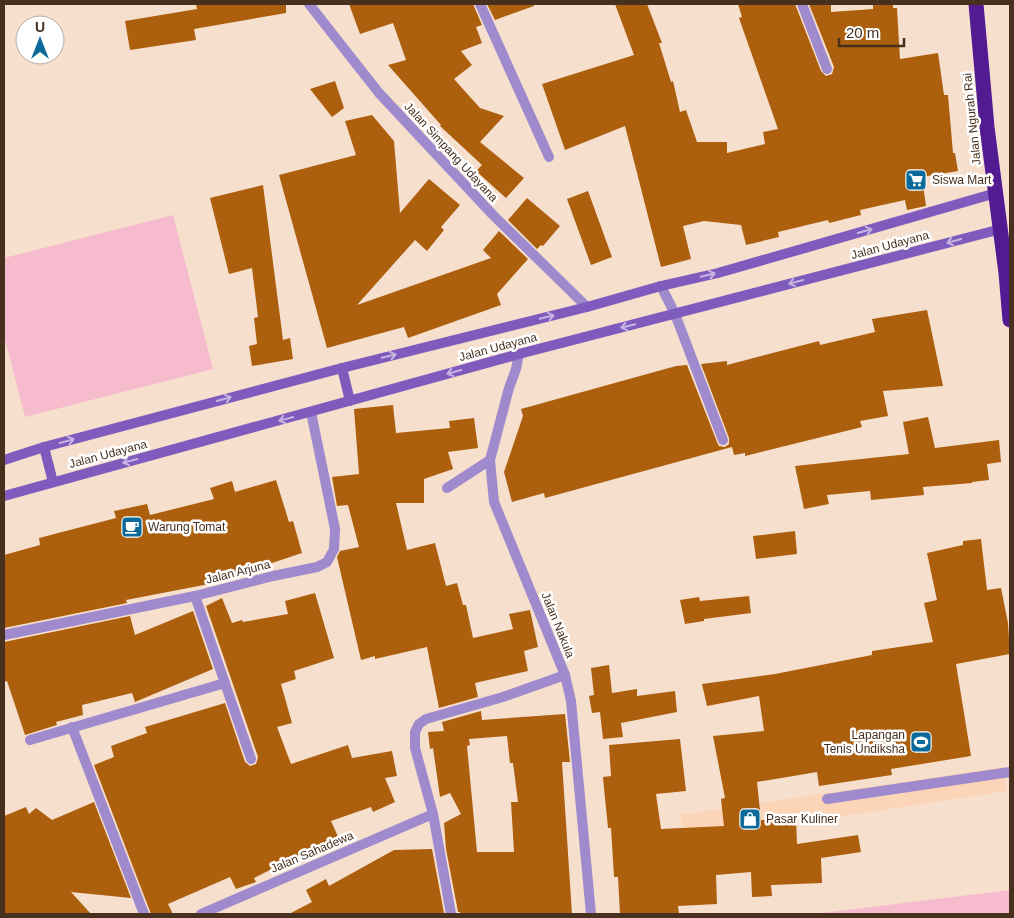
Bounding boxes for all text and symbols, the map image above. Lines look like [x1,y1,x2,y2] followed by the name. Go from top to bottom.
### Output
[15,15,65,65] north arrow
[839,15,904,47] scale bar
[35,19,45,35] text: U
[846,24,879,41] text: 20 m
[960,72,984,166] street label: Jalan Ngurah Rai
[401,99,501,205] street label: Jalan Simpang Udayana
[904,168,928,192] supermarket icon: Siswa Mart
[932,173,992,187] place label: Siswa Mart
[856,225,872,235] one-way arrow
[850,228,931,262] street label: Jalan Udayana
[946,237,962,246] one-way arrow
[700,270,716,279] one-way arrow
[789,278,805,288] one-way arrow
[538,311,554,321] one-way arrow
[621,322,637,331] one-way arrow
[458,330,539,364] street label: Jalan Udayana
[381,351,397,361] one-way arrow
[447,368,463,378] one-way arrow
[216,394,232,404] one-way arrow
[279,414,295,424] one-way arrow
[59,436,75,445] one-way arrow
[68,437,149,471] street label: Jalan Udayana
[122,457,138,467] one-way arrow
[120,515,144,539] cafe icon: Warung Tomat
[148,520,226,534] place label: Warung Tomat
[204,557,272,587] street label: Jalan Arjuna
[539,590,578,660] street label: Jalan Nakula
[824,728,905,756] place label: Lapangan Tenis Undiksha
[909,730,933,754] sports icon: Lapangan Tenis Undiksha
[738,807,762,831] shop icon: Pasar Kuliner
[766,812,838,826] place label: Pasar Kuliner
[268,828,356,876] street label: Jalan Sahadewa

